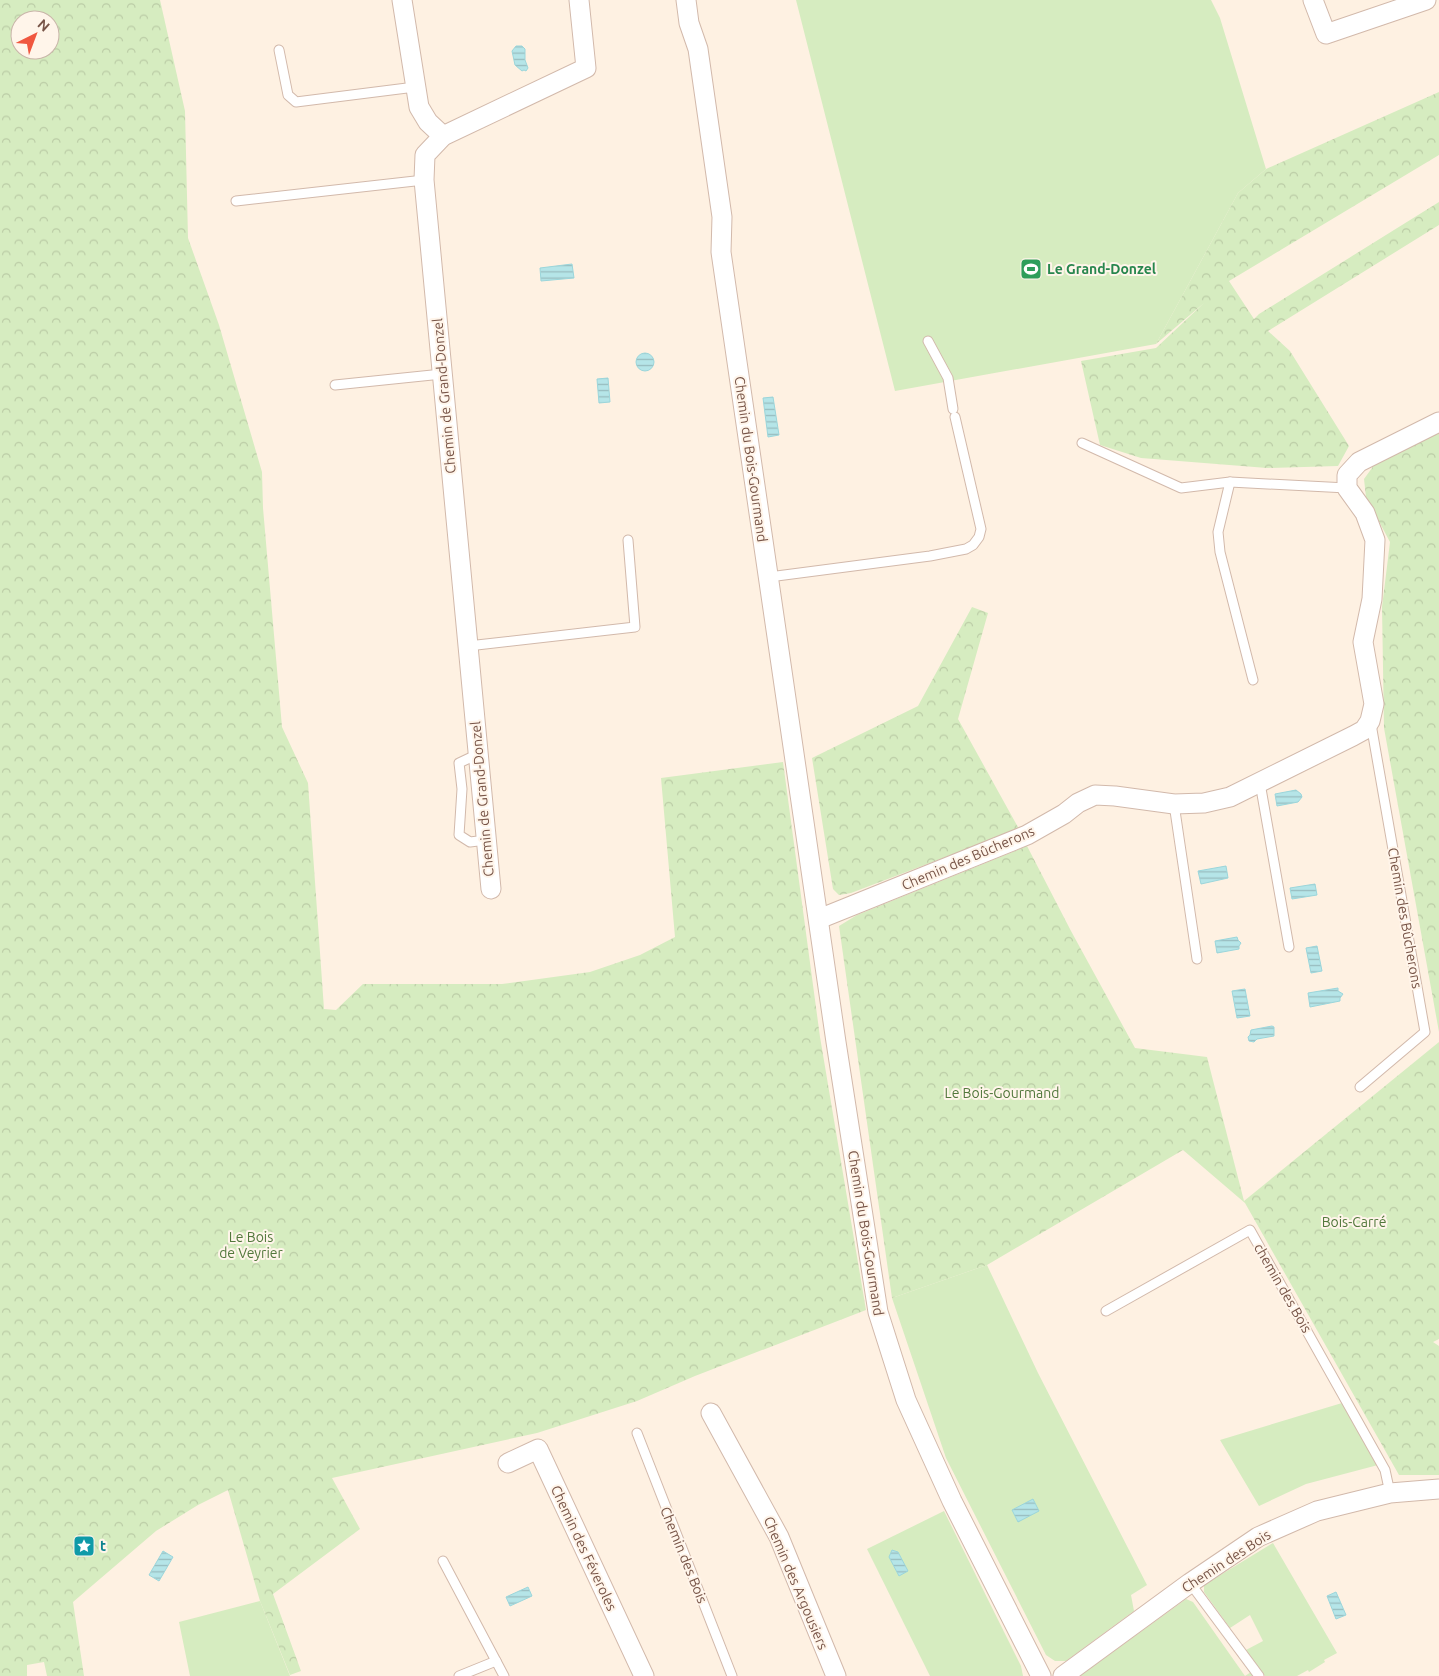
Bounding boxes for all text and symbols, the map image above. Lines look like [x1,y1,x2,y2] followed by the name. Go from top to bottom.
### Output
[10,10,60,60] north arrow
[34,16,53,35] text: N
[1019,257,1043,281] sports icon: Le Grand-Donzel
[1047,261,1156,277] place label: Le Grand-Donzel
[429,317,459,474] street label: Chemin de Grand-Donzel
[731,375,771,543] street label: Chemin du Bois-Gourmand
[467,720,497,877] street label: Chemin de Grand-Donzel
[899,823,1037,893] street label: Chemin des Bûcherons
[1385,846,1425,990] street label: Chemin des Bûcherons
[945,1085,1059,1101] park label: Le Bois-Gourmand
[845,1149,887,1317] street label: Chemin du Bois-Gourmand
[1322,1214,1386,1230] park label: Bois-Carré
[219,1229,284,1261] park label: Le Bois de Veyrier
[1251,1240,1315,1336] street label: chemin des Bois
[548,1483,620,1613] street label: Chemin des Féveroles
[657,1504,711,1606] street label: Chemin des Bois
[761,1514,831,1652] street label: Chemin des Argousiers
[1179,1526,1273,1596] street label: Chemin des Bois
[72,1534,96,1558] place icon: t
[100,1538,106,1554] place label: t

